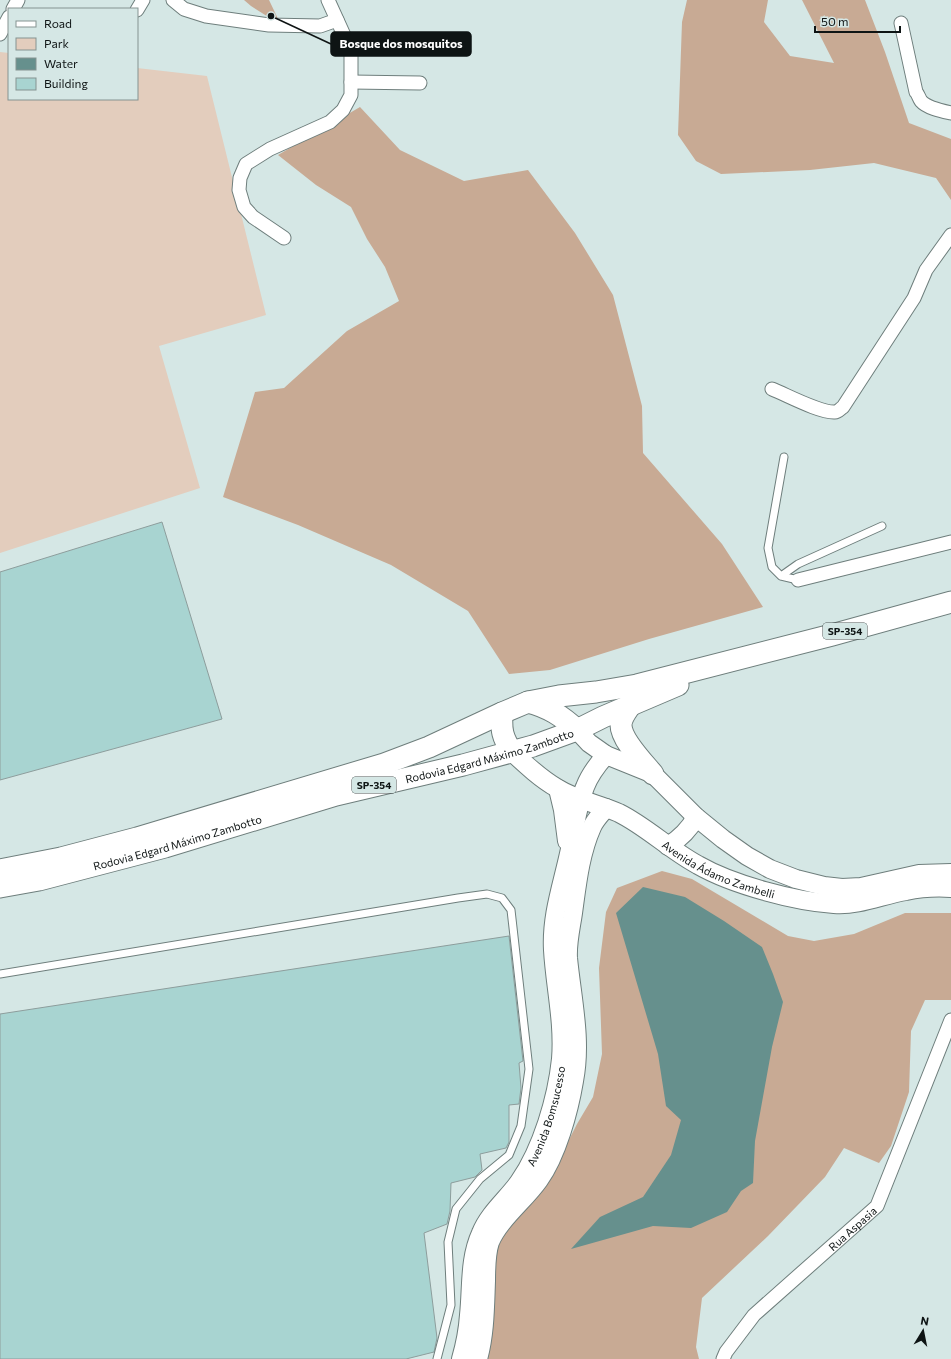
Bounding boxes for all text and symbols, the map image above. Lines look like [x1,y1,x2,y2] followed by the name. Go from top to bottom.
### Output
[8,8,138,100] legend
[815,8,900,34] scale bar
[821,14,849,28] text: 50 m
[44,16,72,30] text: Road
[331,32,471,56] callout: Bosque dos mosquitos
[44,36,70,50] text: Park
[339,36,463,50] text: Bosque dos mosquitos
[44,56,78,70] text: Water
[44,76,88,90] text: Building
[823,623,867,639] road number: SP-354
[404,725,576,785] street label: Rodovia Edgard Máximo Zambotto
[352,777,396,793] road number: SP-354
[92,811,263,872] street label: Rodovia Edgard Máximo Zambotto
[660,837,777,900] street label: Avenida Ádamo Zambelli
[524,1065,567,1168] street label: Avenida Bomsucesso
[825,1203,879,1253] street label: Rua Aspasia
[903,1311,943,1351] north arrow
[920,1314,930,1328] text: N

